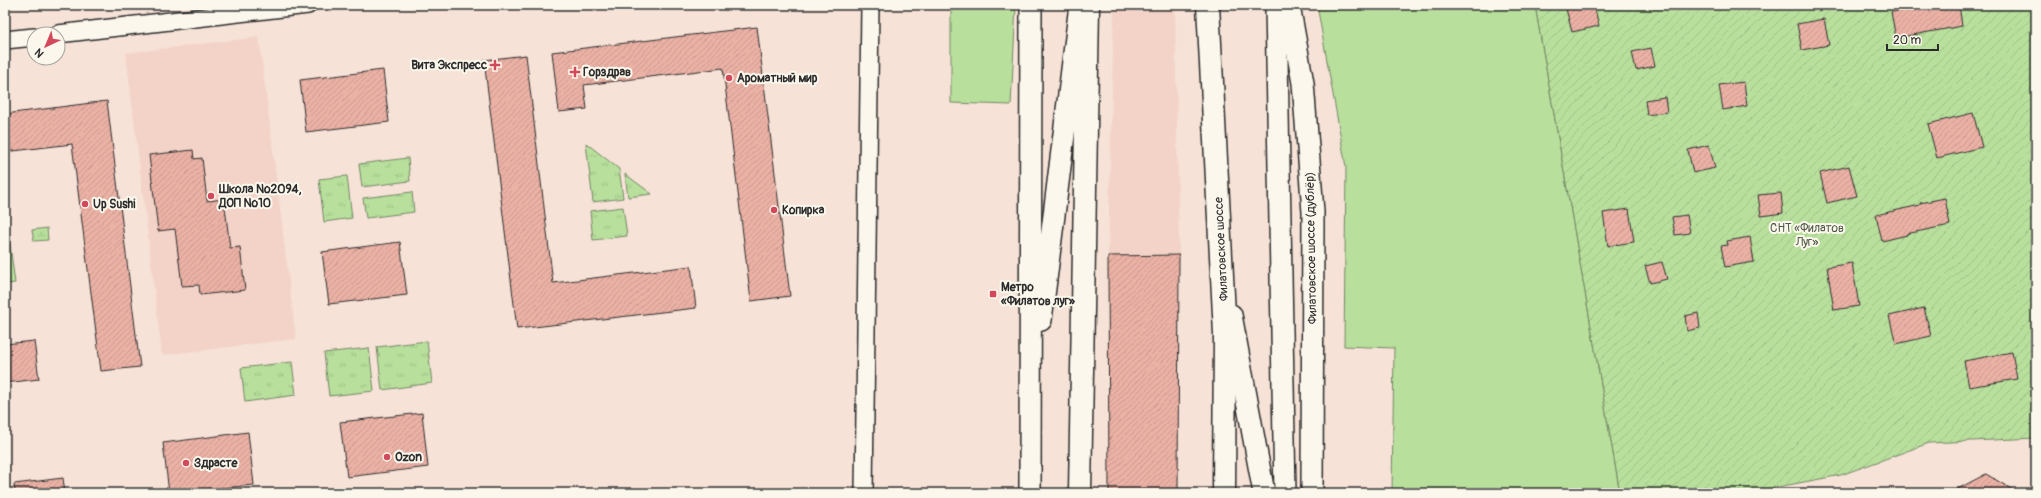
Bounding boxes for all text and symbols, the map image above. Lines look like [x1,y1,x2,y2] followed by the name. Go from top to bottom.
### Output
[26,26,66,66] north arrow
[1887,26,1938,52] scale bar
[1893,33,1922,48] text: 20 m
[32,45,47,60] text: N
[411,58,487,73] place label: Вита Экспресс
[490,60,500,70] marker: Вита Экспресс
[583,65,631,80] place label: Горздрав
[570,67,580,77] marker: Горздрав
[737,71,818,86] place label: Ароматный мир
[724,73,734,83] marker: Ароматный мир
[1303,172,1320,324] street label: Филатовское шоссе (дублёр)
[218,182,302,211] place label: Школа №2094, ДОП №10
[206,191,216,201] marker: Школа №2094, ДОП №10
[93,197,136,212] place label: Up Sushi
[1211,197,1232,301] street label: Филатовское шоссе
[80,199,90,209] marker: Up Sushi
[782,203,825,218] place label: Копирка
[769,205,779,215] marker: Копирка
[1770,221,1844,250] park label: СНТ «Филатов Луг»
[1000,280,1076,309] place label: Метро «Филатов луг»
[988,289,998,299] marker: Метро «Филатов луг»
[395,450,422,465] place label: Ozon
[382,452,392,462] marker: Ozon
[194,456,239,471] place label: Здрасте
[181,458,191,468] marker: Здрасте

